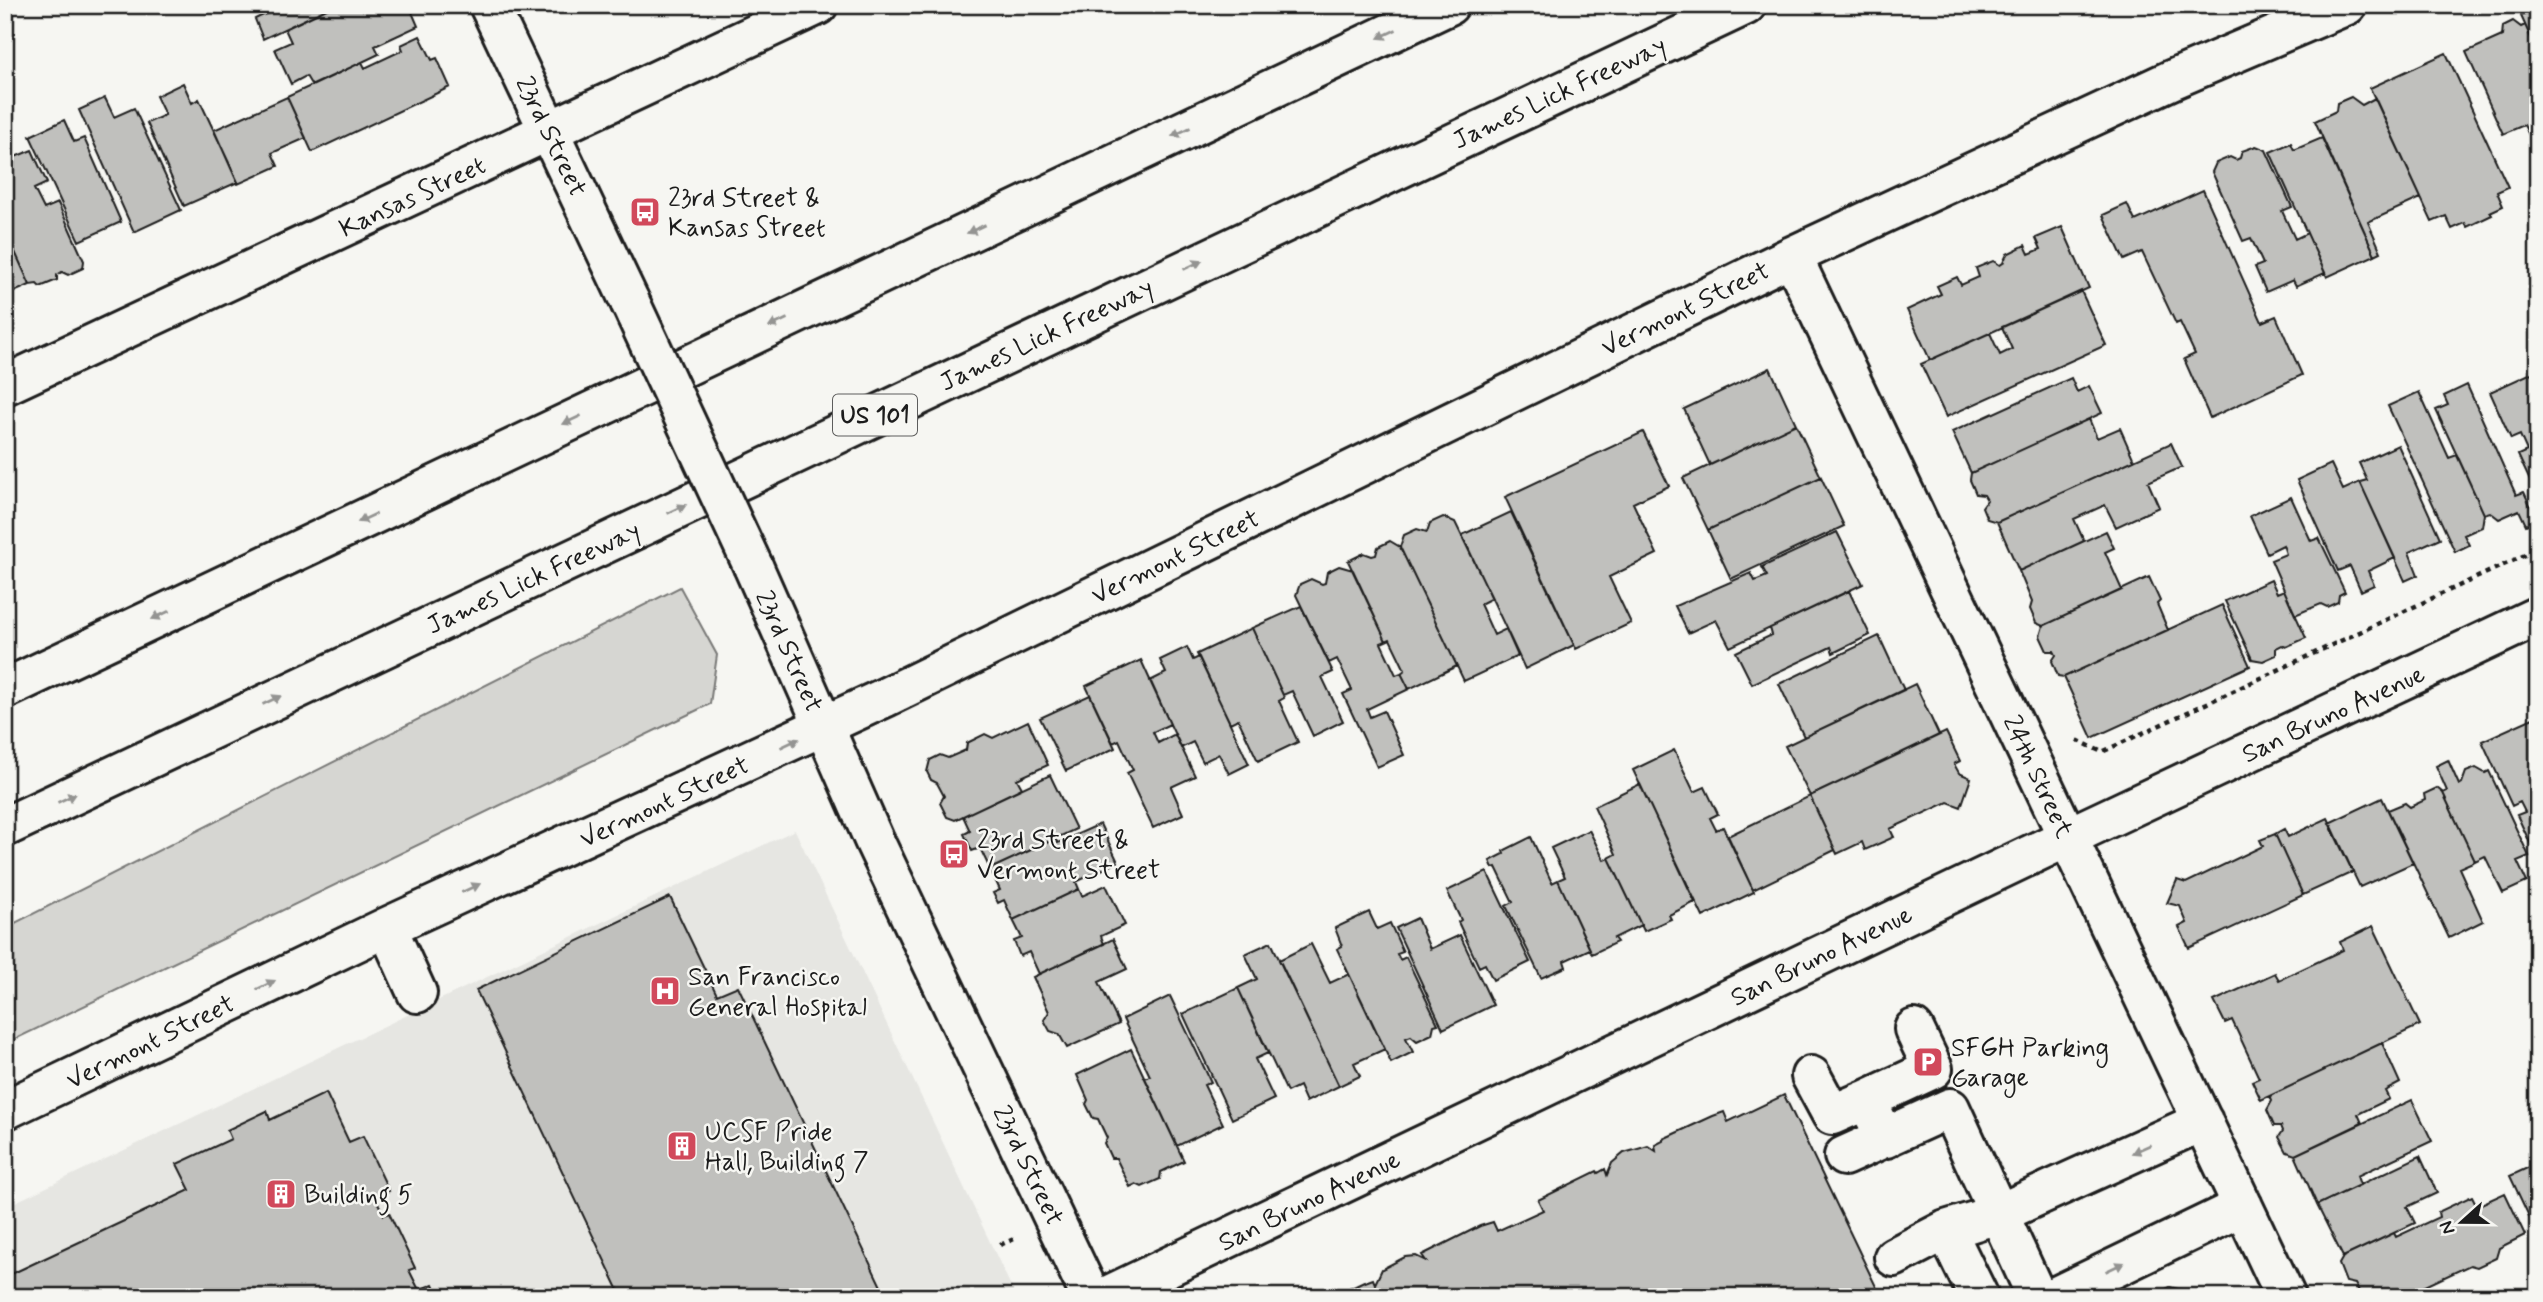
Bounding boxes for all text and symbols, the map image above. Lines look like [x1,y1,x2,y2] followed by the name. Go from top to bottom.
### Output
[1377,29,1397,40] one-way arrow
[1448,29,1672,158] street label: James Lick Freeway
[506,71,594,203] street label: 23rd Street
[1171,126,1191,138] one-way arrow
[334,149,492,247] street label: Kansas Street
[668,182,826,246] place label: 23rd Street & Kansas Street
[628,195,662,229] bus stop icon: 23rd Street & Kansas Street
[966,223,986,235] one-way arrow
[1596,254,1776,365] street label: Vermont Street
[1183,259,1203,271] one-way arrow
[935,271,1159,400] street label: James Lick Freeway
[768,317,788,329] one-way arrow
[833,394,917,436] road number: US 101
[562,414,582,426] one-way arrow
[1086,502,1266,613] street label: Vermont Street
[667,503,687,514] one-way arrow
[357,512,377,523] one-way arrow
[422,514,646,643] street label: James Lick Freeway
[746,585,830,718] street label: 23rd Street
[151,609,171,621] one-way arrow
[2237,657,2431,772] street label: San Bruno Avenue
[262,695,283,706] one-way arrow
[1994,710,2080,844] street label: 24th Street
[780,737,800,748] one-way arrow
[575,749,755,857] street label: Vermont Street
[57,792,77,804] one-way arrow
[977,824,1160,888] place label: 23rd Street & Vermont Street
[937,837,971,871] bus stop icon: 23rd Street & Vermont Street
[461,882,482,893] one-way arrow
[1725,898,1919,1016] street label: San Bruno Avenue
[688,961,867,1025] place label: San Francisco General Hospital
[648,974,682,1008] hospital icon: San Francisco General Hospital
[256,979,276,991] one-way arrow
[61,987,241,1098] street label: Vermont Street
[1951,1032,2109,1098] place label: SFGH Parking Garage
[1911,1045,1945,1079] parking icon: SFGH Parking Garage
[983,1100,1071,1232] street label: 23rd Street
[705,1116,869,1183] place label: UCSF Pride Hall, Building 7
[665,1129,699,1163] building icon: UCSF Pride Hall, Building 7
[1213,1143,1407,1261] street label: San Bruno Avenue
[2131,1143,2151,1155] one-way arrow
[264,1177,298,1211] building icon: Building 5
[304,1179,413,1216] place label: Building 5
[2428,1186,2498,1256] north arrow
[2434,1217,2461,1238] text: N
[2105,1262,2125,1273] one-way arrow

